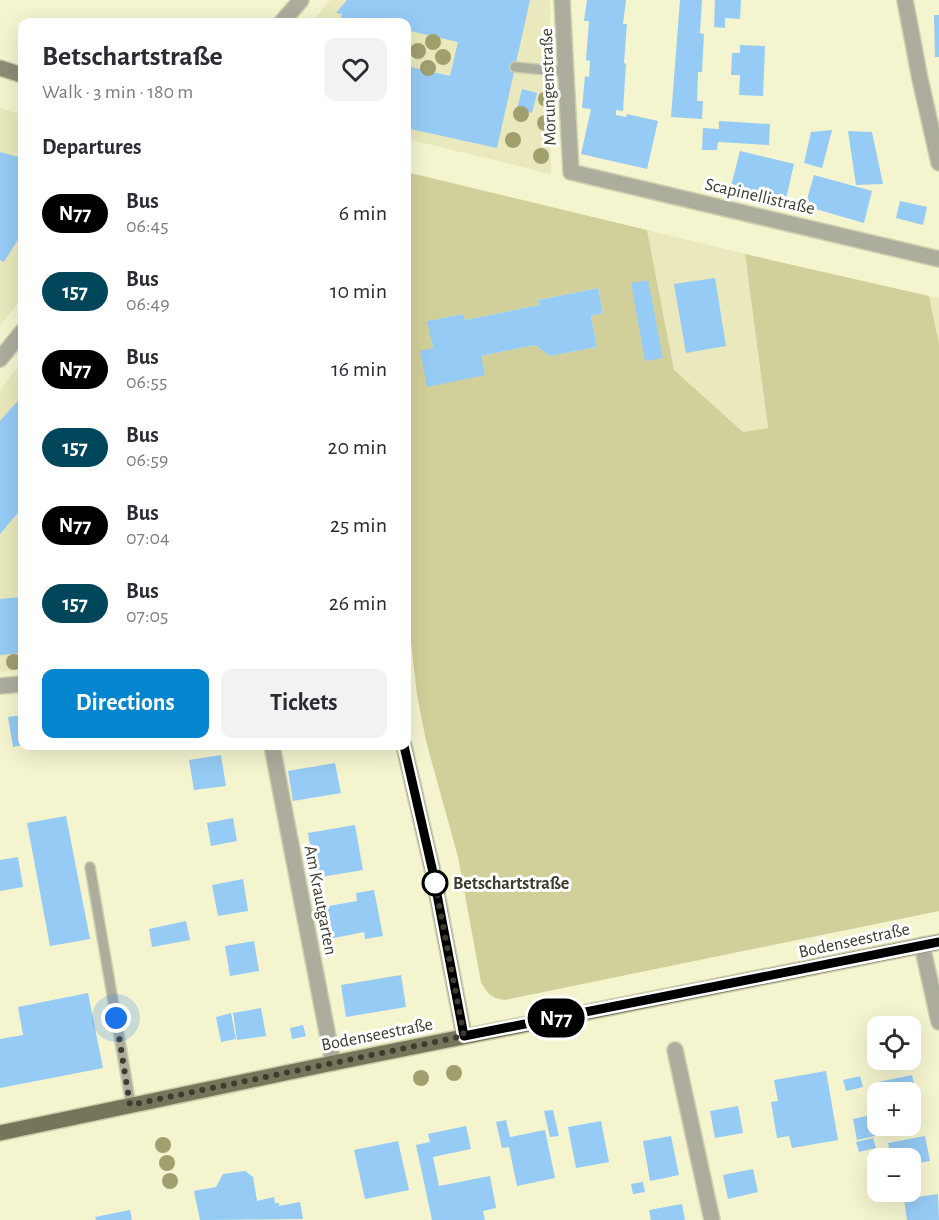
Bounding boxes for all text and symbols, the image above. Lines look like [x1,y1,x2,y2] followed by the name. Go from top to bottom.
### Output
[538,28,560,146] street label: Morungenstraße
[324,38,387,101] button: heart
[42,43,223,71] text: Betschartstraße
[42,82,193,102] text: Walk · 3 min · 180 m
[42,136,142,158] text: Departures
[703,176,816,218] street label: Scapinellistraße
[126,190,159,212] text: Bus
[339,202,387,224] text: 6 min
[59,203,91,224] text: N77
[126,216,169,236] text: 06:45
[126,268,159,290] text: Bus
[330,280,387,302] text: 10 min
[62,281,88,302] text: 157
[126,294,170,314] text: 06:49
[126,346,159,368] text: Bus
[331,358,387,380] text: 16 min
[59,359,91,380] text: N77
[126,372,167,392] text: 06:55
[126,424,159,446] text: Bus
[327,436,387,458] text: 20 min
[62,437,88,458] text: 157
[126,450,168,470] text: 06:59
[126,502,159,524] text: Bus
[330,514,387,536] text: 25 min
[59,515,91,536] text: N77
[126,528,170,548] text: 07:04
[126,580,159,602] text: Bus
[329,592,387,614] text: 26 min
[62,593,88,614] text: 157
[126,606,168,626] text: 07:05
[42,669,209,738] button: Directions
[221,669,387,738] button: Tickets
[301,844,339,957] street label: Am Krautgarten
[422,870,448,896] marker: Betschartstraße
[453,875,569,893] place label: Betschartstraße
[797,920,911,962] street label: Bodenseestraße
[522,998,590,1038] line badge: N77
[101,1003,131,1033] your location
[540,1008,572,1029] text: N77
[320,1015,434,1055] street label: Bodenseestraße
[867,1016,921,1202] map controls
[867,1016,921,1070] button: locate
[867,1082,921,1136] button: +
[867,1148,921,1202] button: −

